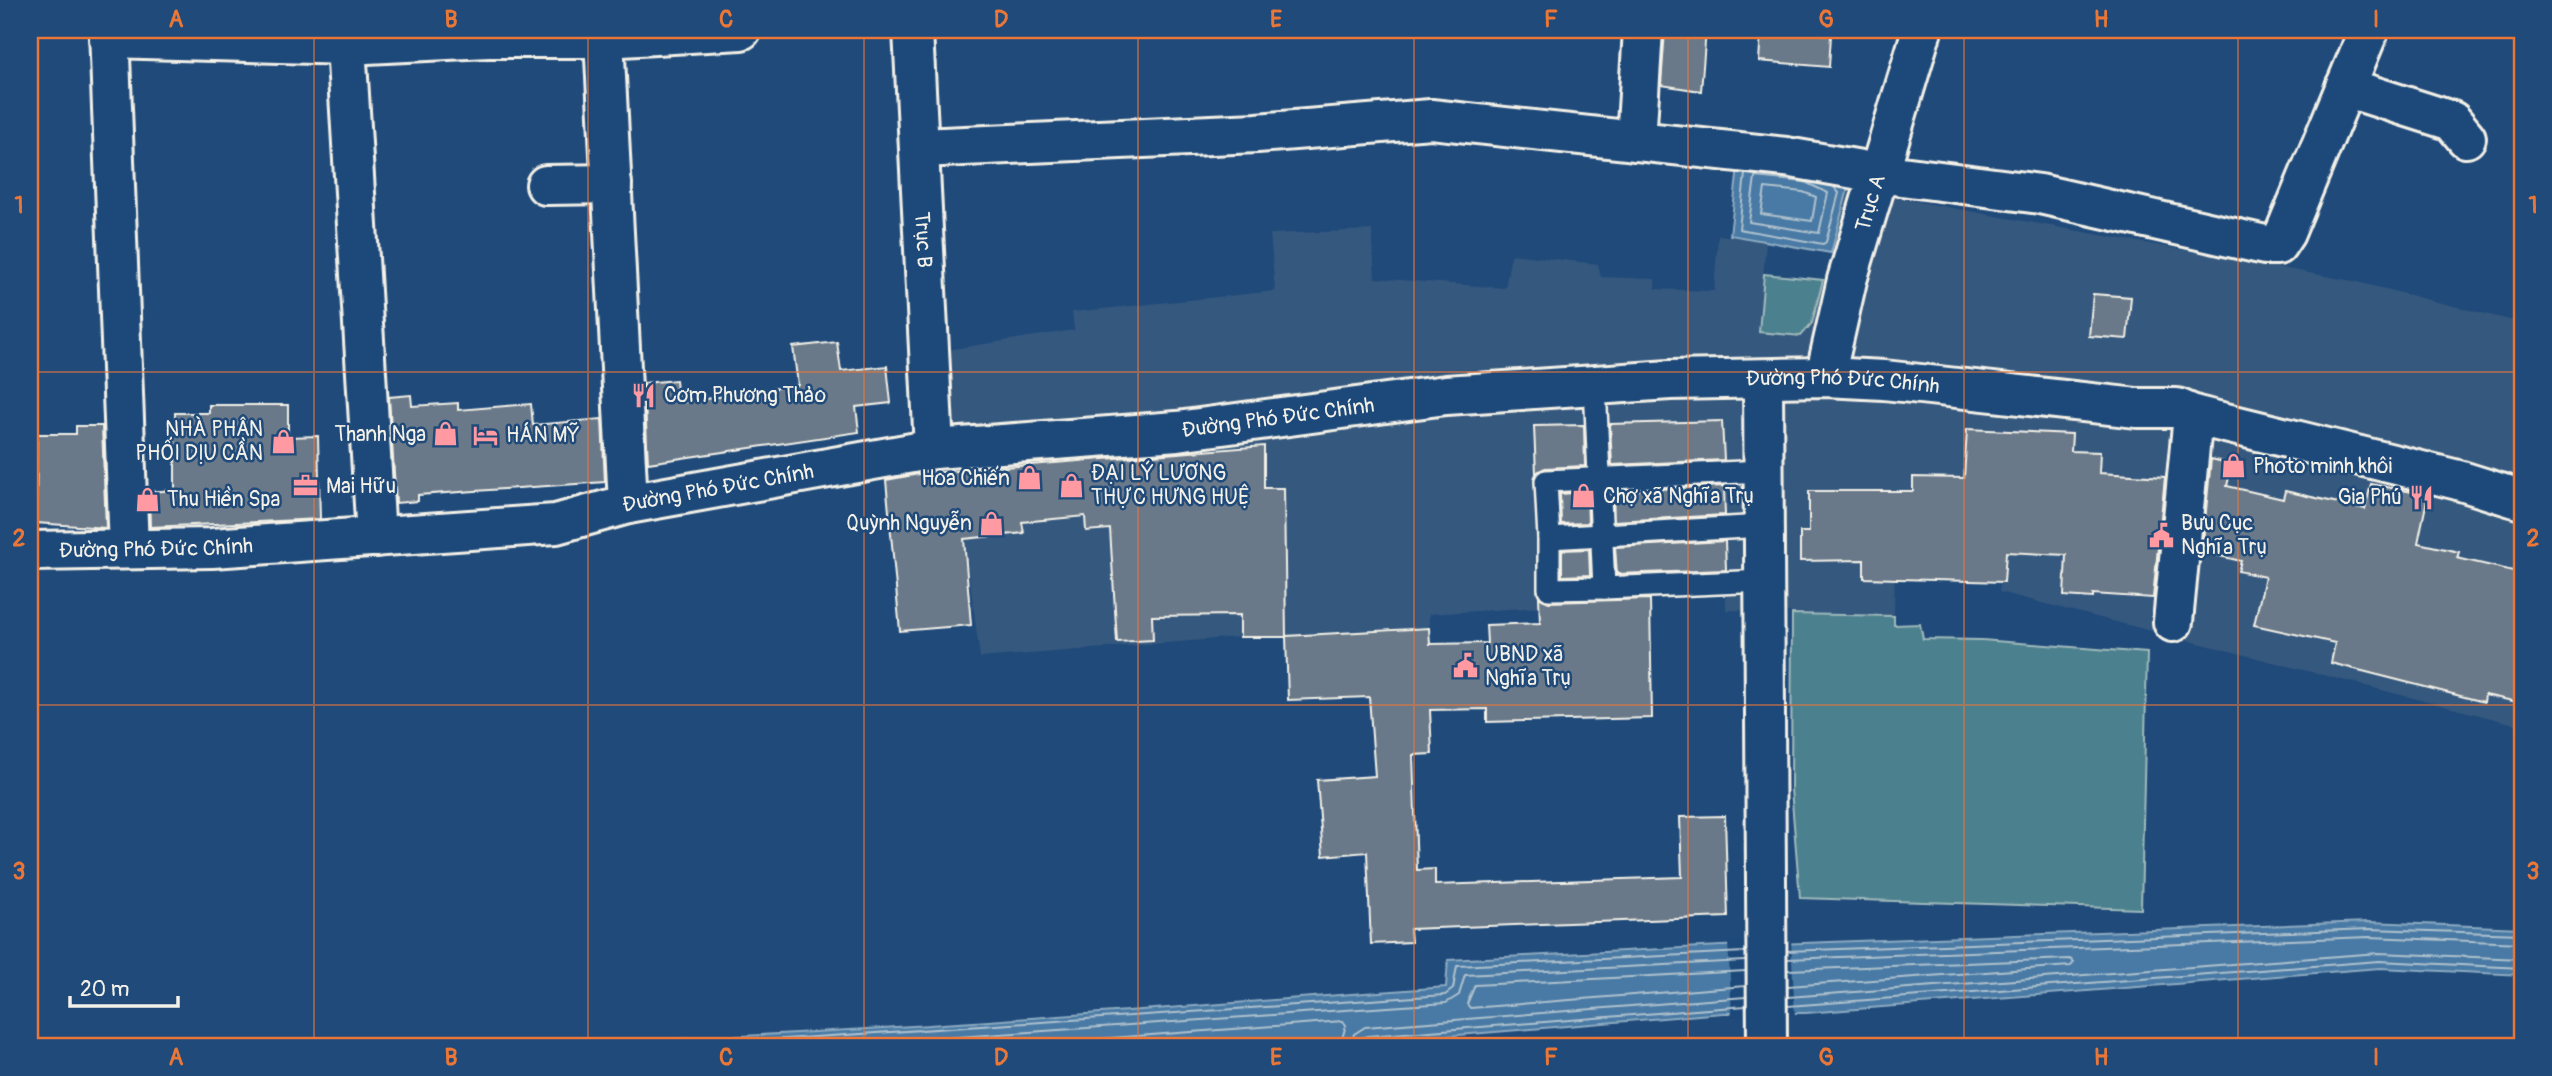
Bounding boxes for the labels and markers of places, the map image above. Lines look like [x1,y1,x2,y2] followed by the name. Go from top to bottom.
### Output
[630,381,658,409] restaurant icon: Cơm Phương Thảo
[664,382,826,409] place label: Cơm Phương Thảo
[135,416,263,467] place label: NHÀ PHÂN PHỐI DỊU CẦN
[432,420,460,448] shop icon: Thanh Nga
[335,421,426,448] place label: Thanh Nga
[472,421,500,449] hotel icon: HÁN MỸ
[506,422,579,449] place label: HÁN MỸ
[269,427,297,455] shop icon: NHÀ PHÂN PHỐI DỊU CẦN
[2219,452,2247,480] shop icon: Photo minh khôi
[2253,453,2393,480] place label: Photo minh khôi
[1091,460,1250,511] place label: ĐẠI LÝ LƯƠNG THỰC HƯNG HUỆ
[1016,464,1044,492] shop icon: Hoa Chiến
[921,465,1010,492] place label: Hoa Chiến
[1057,471,1085,499] shop icon: ĐẠI LÝ LƯƠNG THỰC HƯNG HUỆ
[292,472,320,500] office icon: Mai Hữu
[326,473,396,500] place label: Mai Hữu
[1569,482,1597,510] shop icon: Chợ xã Nghĩa Trụ
[1603,483,1754,510] place label: Chợ xã Nghĩa Trụ
[2408,483,2436,511] restaurant icon: Gia Phú
[2338,484,2402,511] place label: Gia Phú
[133,485,161,513] shop icon: Thu Hiền Spa
[167,486,280,513] place label: Thu Hiền Spa
[978,509,1006,537] shop icon: Quỳnh Nguyễn
[846,510,972,537] place label: Quỳnh Nguyễn
[2181,510,2267,561] place label: Bưu Cục Nghĩa Trụ
[2147,521,2175,549] public building icon: Bưu Cục Nghĩa Trụ
[1485,641,1571,692] place label: UBND xã Nghĩa Trụ
[1451,652,1479,680] public building icon: UBND xã Nghĩa Trụ

